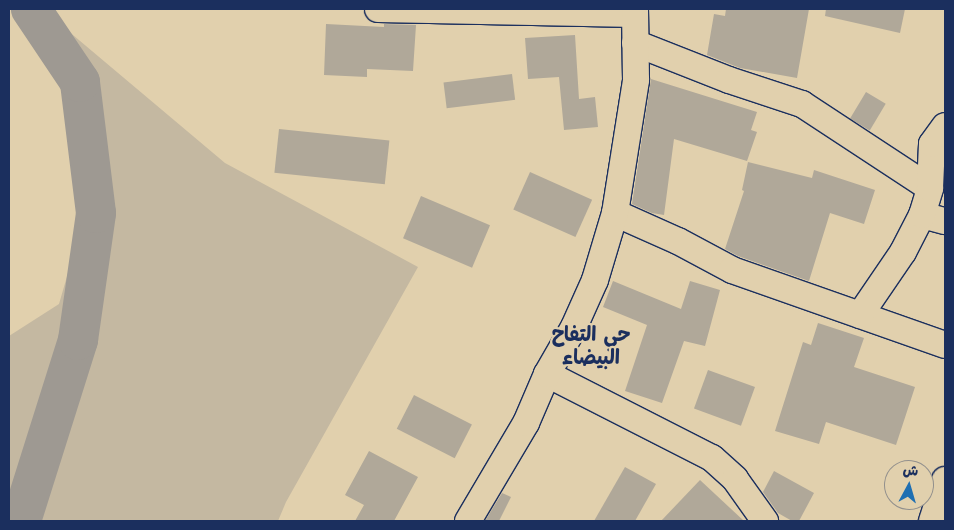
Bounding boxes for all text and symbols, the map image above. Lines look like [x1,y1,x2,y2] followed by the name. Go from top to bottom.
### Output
[551,323,631,370] district label: حي التفاح البيضاء
[884,460,934,510] north arrow
[902,461,919,480] text: ش

